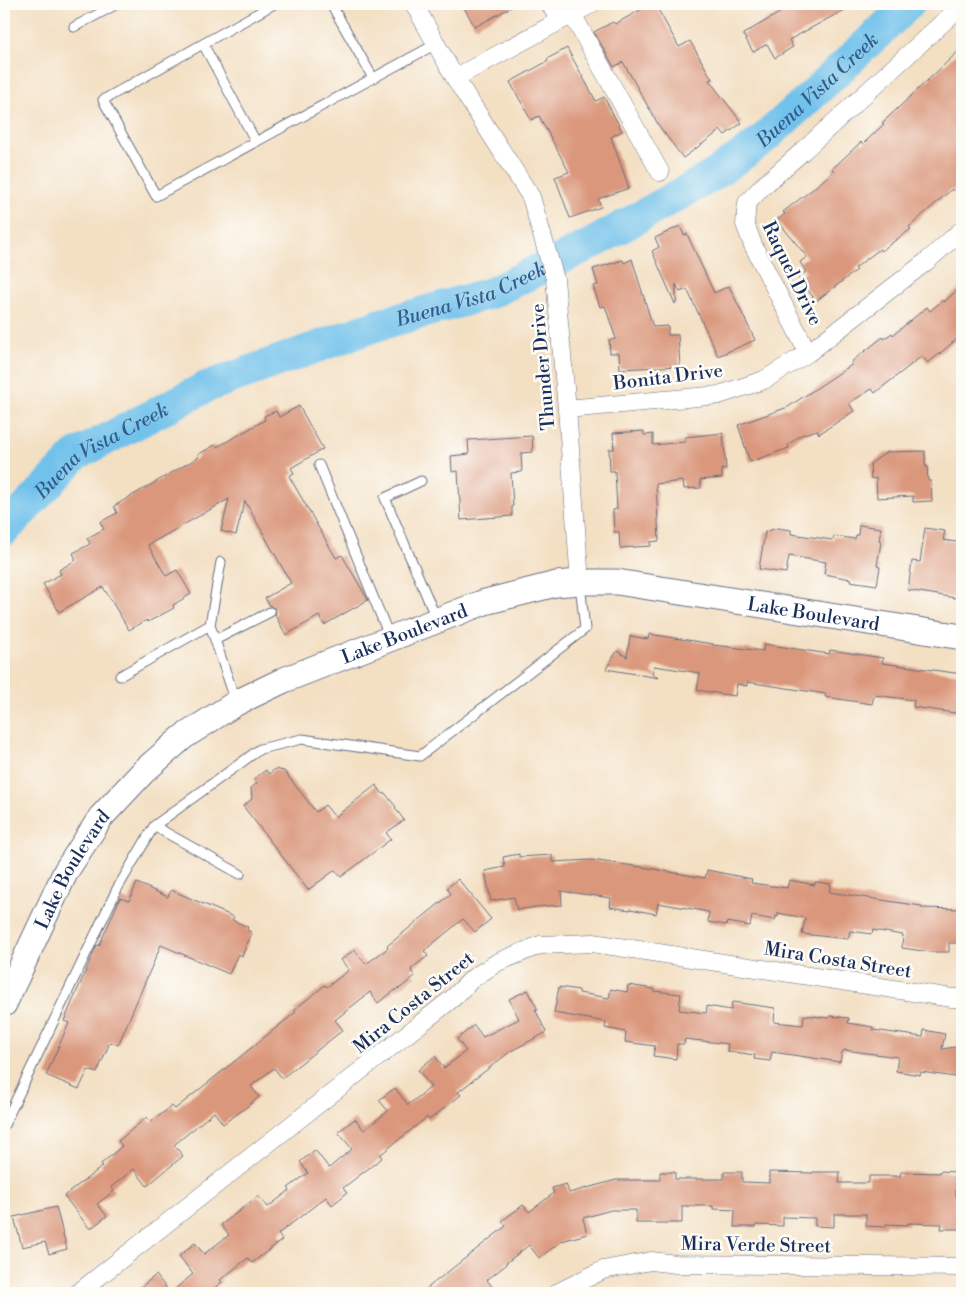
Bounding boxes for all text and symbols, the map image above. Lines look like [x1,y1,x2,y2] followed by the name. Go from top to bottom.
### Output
[751,28,885,154] water label: Buena Vista Creek
[756,217,828,330] street label: Raquel Drive
[392,257,550,334] water label: Buena Vista Creek
[525,302,561,431] street label: Thunder Drive
[611,358,724,396] street label: Bonita Drive
[29,398,173,506] water label: Buena Vista Creek
[746,592,881,637] street label: Lake Boulevard
[338,599,471,670] street label: Lake Boulevard
[30,804,115,933] street label: Lake Boulevard
[762,936,914,984] street label: Mira Costa Street
[348,946,479,1059] street label: Mira Costa Street
[681,1232,832,1258] street label: Mira Verde Street

